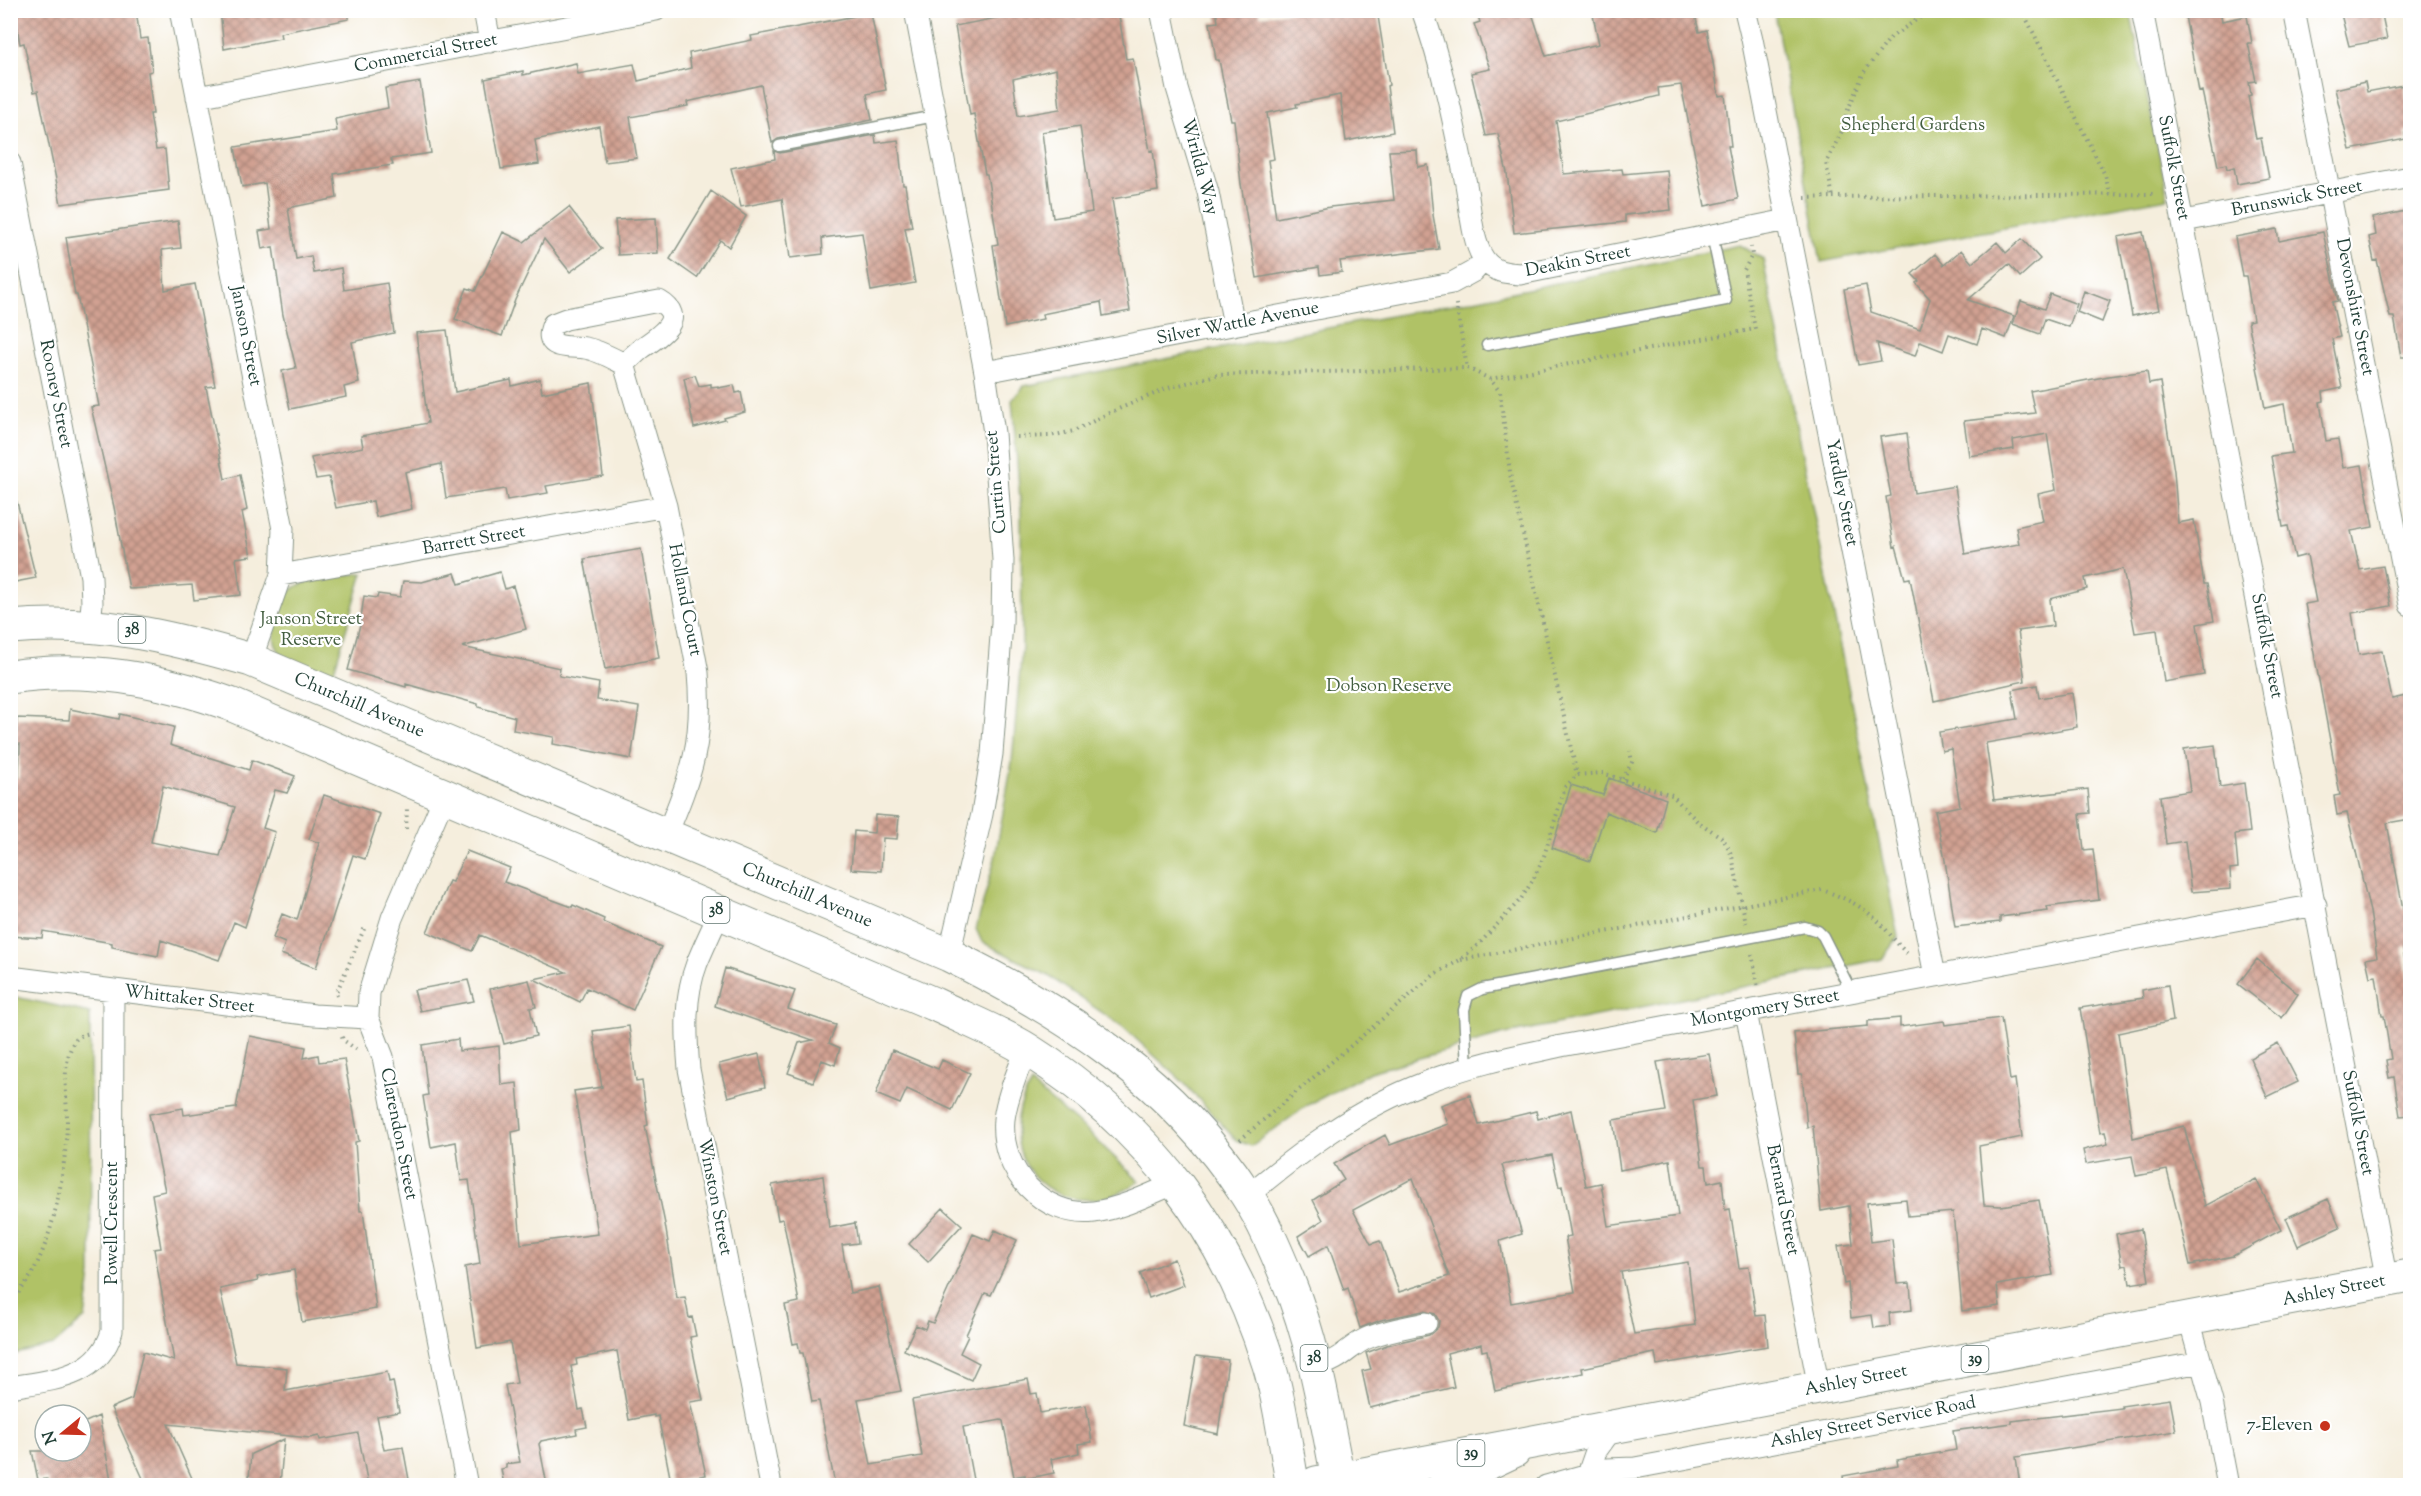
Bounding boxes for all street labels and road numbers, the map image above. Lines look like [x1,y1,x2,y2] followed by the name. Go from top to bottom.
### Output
[352,27,500,81] street label: Commercial Street
[2150,113,2196,223] street label: Suffolk Street
[1174,116,1224,218] street label: Wirilda Way
[2229,174,2365,224] street label: Brunswick Street
[2328,236,2380,378] street label: Devonshire Street
[1523,239,1633,285] street label: Deakin Street
[222,282,267,389] street label: Janson Street
[1154,295,1322,353] street label: Silver Wattle Avenue
[32,338,78,450] street label: Rooney Street
[980,429,1014,535] street label: Curtin Street
[1818,437,1864,549] street label: Yardley Street
[421,519,527,563] street label: Barrett Street
[660,542,708,658] street label: Holland Court
[2243,591,2289,701] street label: Suffolk Street
[118,617,146,643] road number: 38
[290,667,428,745] street label: Churchill Avenue
[738,857,876,935] street label: Churchill Avenue
[702,897,730,923] road number: 38
[122,979,256,1021] street label: Whittaker Street
[1689,983,1841,1035] street label: Montgomery Street
[372,1066,424,1202] street label: Clarendon Street
[2334,1068,2380,1178] street label: Suffolk Street
[690,1136,738,1258] street label: Winston Street
[1759,1142,1805,1258] street label: Bernard Street
[100,1161,126,1285] street label: Powell Crescent
[2280,1268,2388,1314] street label: Ashley Street
[1300,1345,1328,1371] road number: 38
[1962,1346,1988,1372] road number: 39
[1802,1358,1910,1404] street label: Ashley Street
[1768,1390,1978,1456] street label: Ashley Street Service Road
[1458,1440,1484,1466] road number: 39

